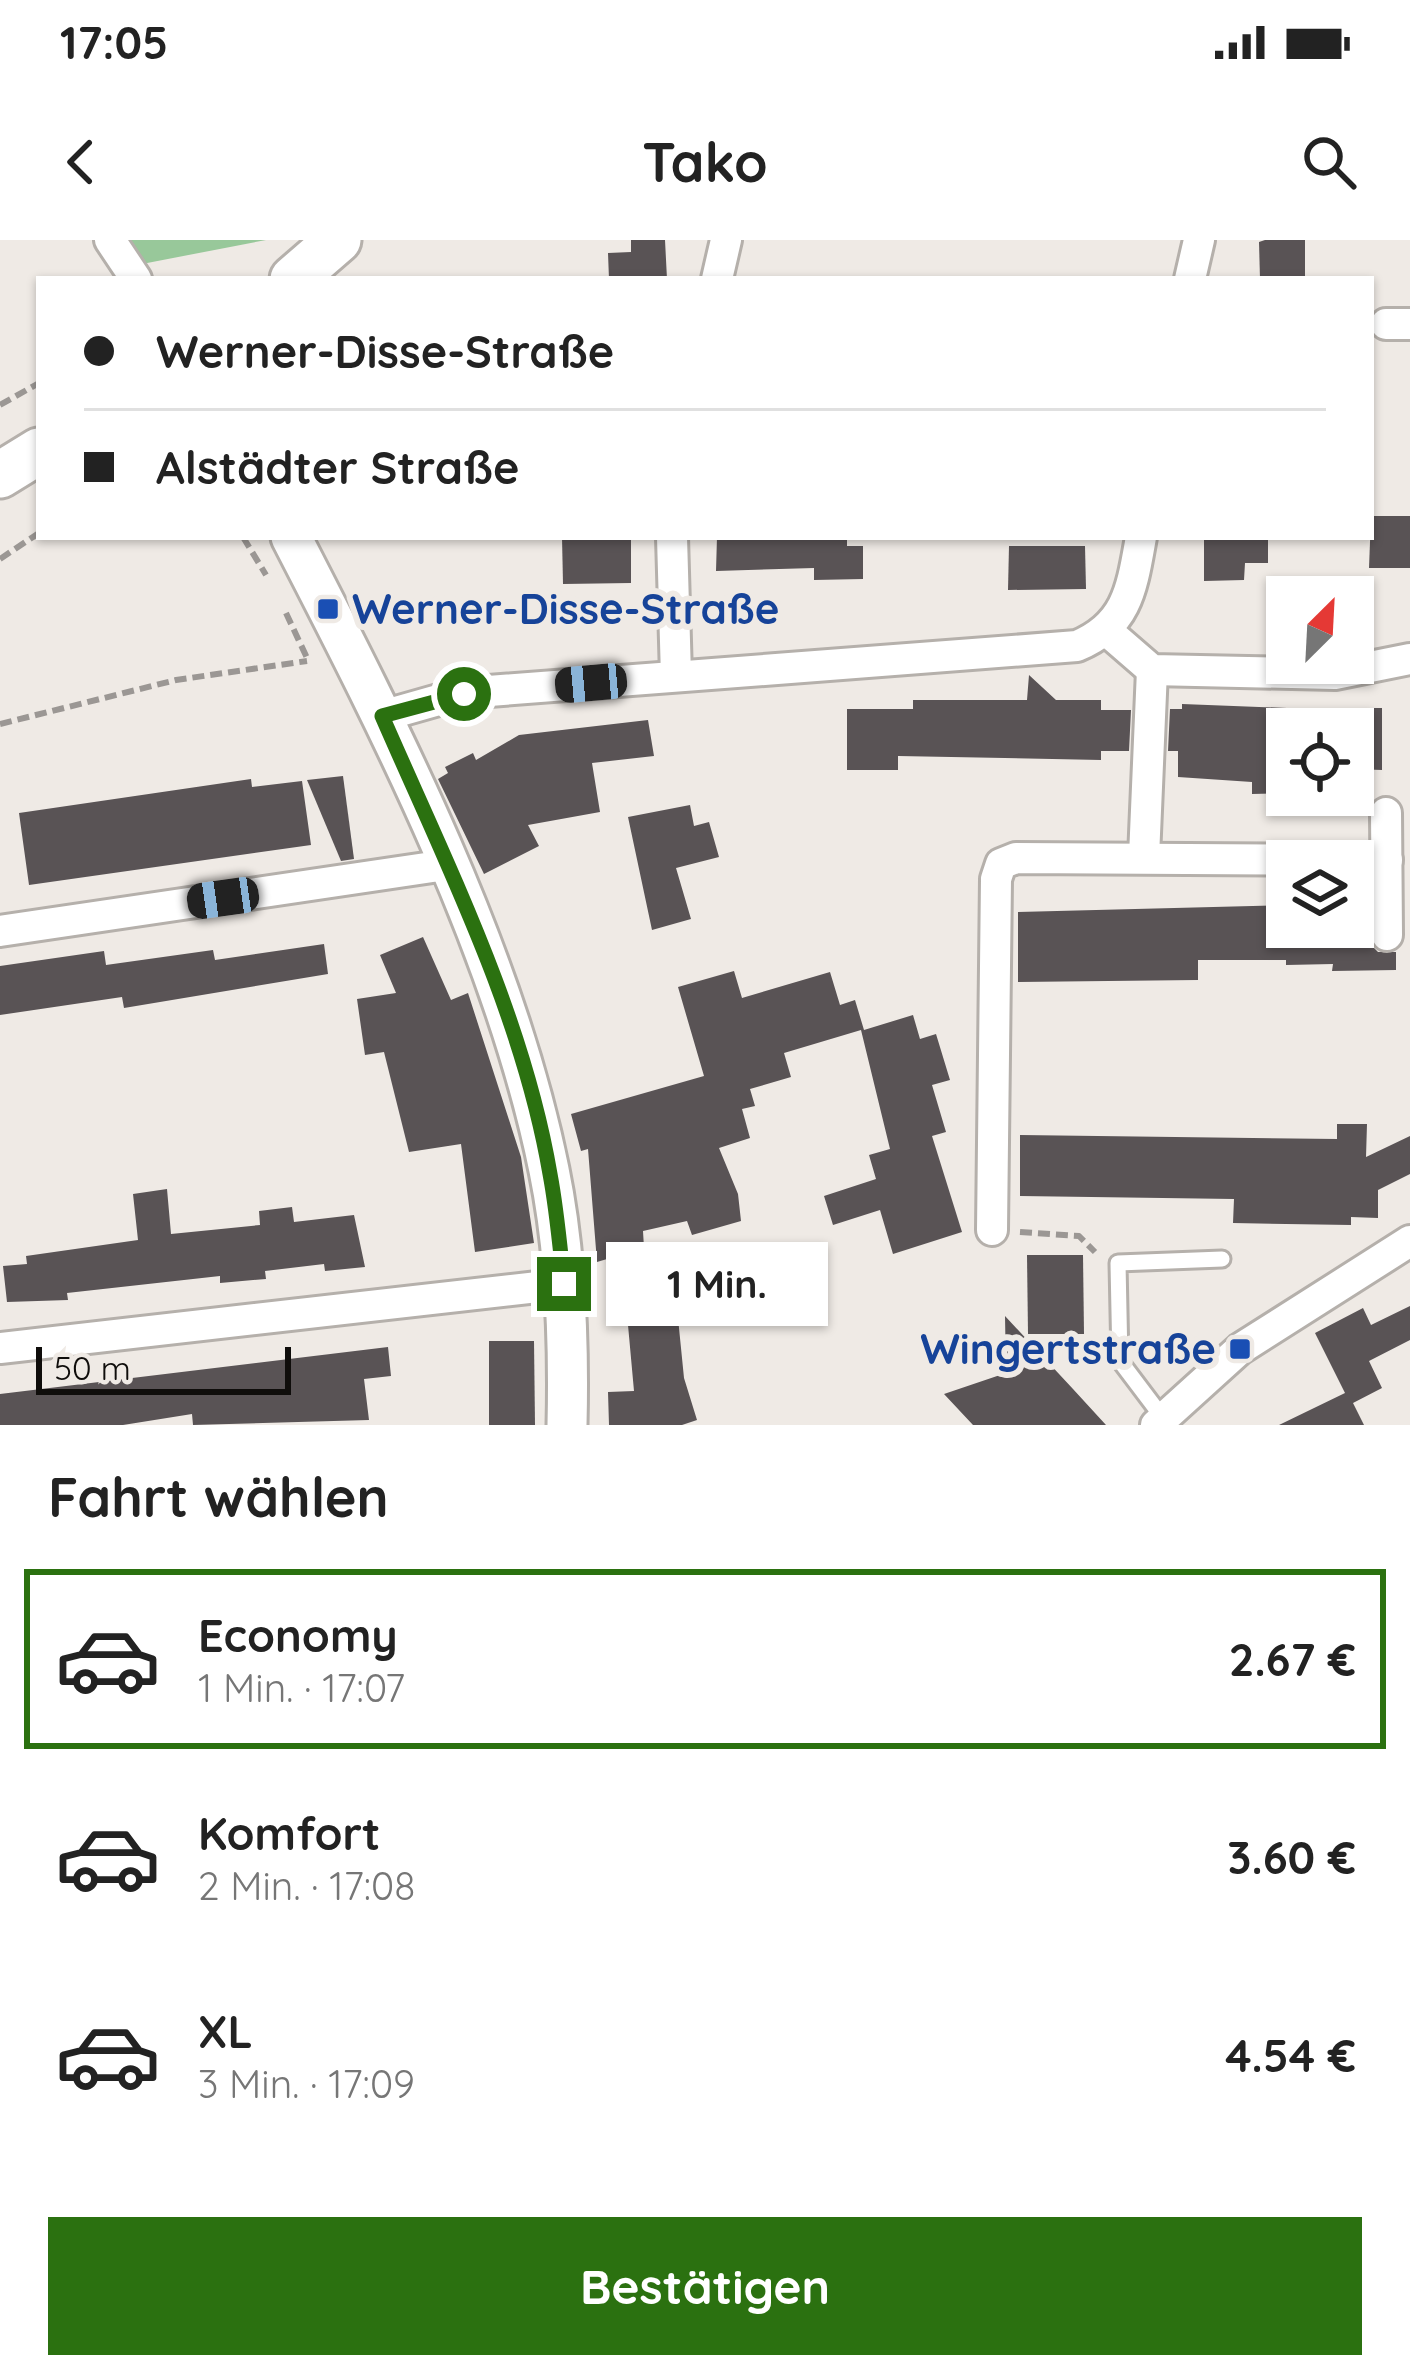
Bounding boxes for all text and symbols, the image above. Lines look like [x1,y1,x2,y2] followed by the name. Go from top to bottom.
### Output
[60,14,168,70] text: 17:05
[642,128,768,196] text: Tako
[48,129,114,195] icon: back
[1296,129,1362,195] icon: search
[156,323,614,379] text: Werner-Disse-Straße
[156,439,519,495] text: Alstädter Straße
[1266,576,1374,684] north arrow
[1266,576,1374,948] map controls
[352,582,780,635] place label: Werner-Disse-Straße
[315,596,341,622] marker: Werner-Disse-Straße
[554,662,628,704] car
[437,667,491,721] route start
[1266,708,1374,816] button: locate
[1266,840,1374,948] button: layers
[185,875,261,921] car
[606,1242,828,1326] callout: 1 Min.
[537,1257,591,1311] route end
[667,1259,767,1308] text: 1 Min.
[920,1322,1216,1375] place label: Wingertstraße
[1227,1336,1253,1362] marker: Wingertstraße
[36,1341,291,1394] scale bar
[54,1347,131,1388] text: 50 m
[48,1463,389,1531] text: Fahrt wählen
[54,1605,162,1713] icon: car
[198,1607,398,1663] text: Economy
[1229,1631,1356,1687] text: 2.67 €
[198,1663,405,1712] text: 1 Min. · 17:07
[54,1803,162,1911] icon: car
[198,1805,380,1861] text: Komfort
[1227,1829,1356,1885] text: 3.60 €
[198,1861,415,1910] text: 2 Min. · 17:08
[54,2001,162,2109] icon: car
[198,2003,253,2059] text: XL
[1225,2027,1356,2083] text: 4.54 €
[198,2059,415,2108] text: 3 Min. · 17:09
[48,2217,1362,2355] button: Bestätigen

